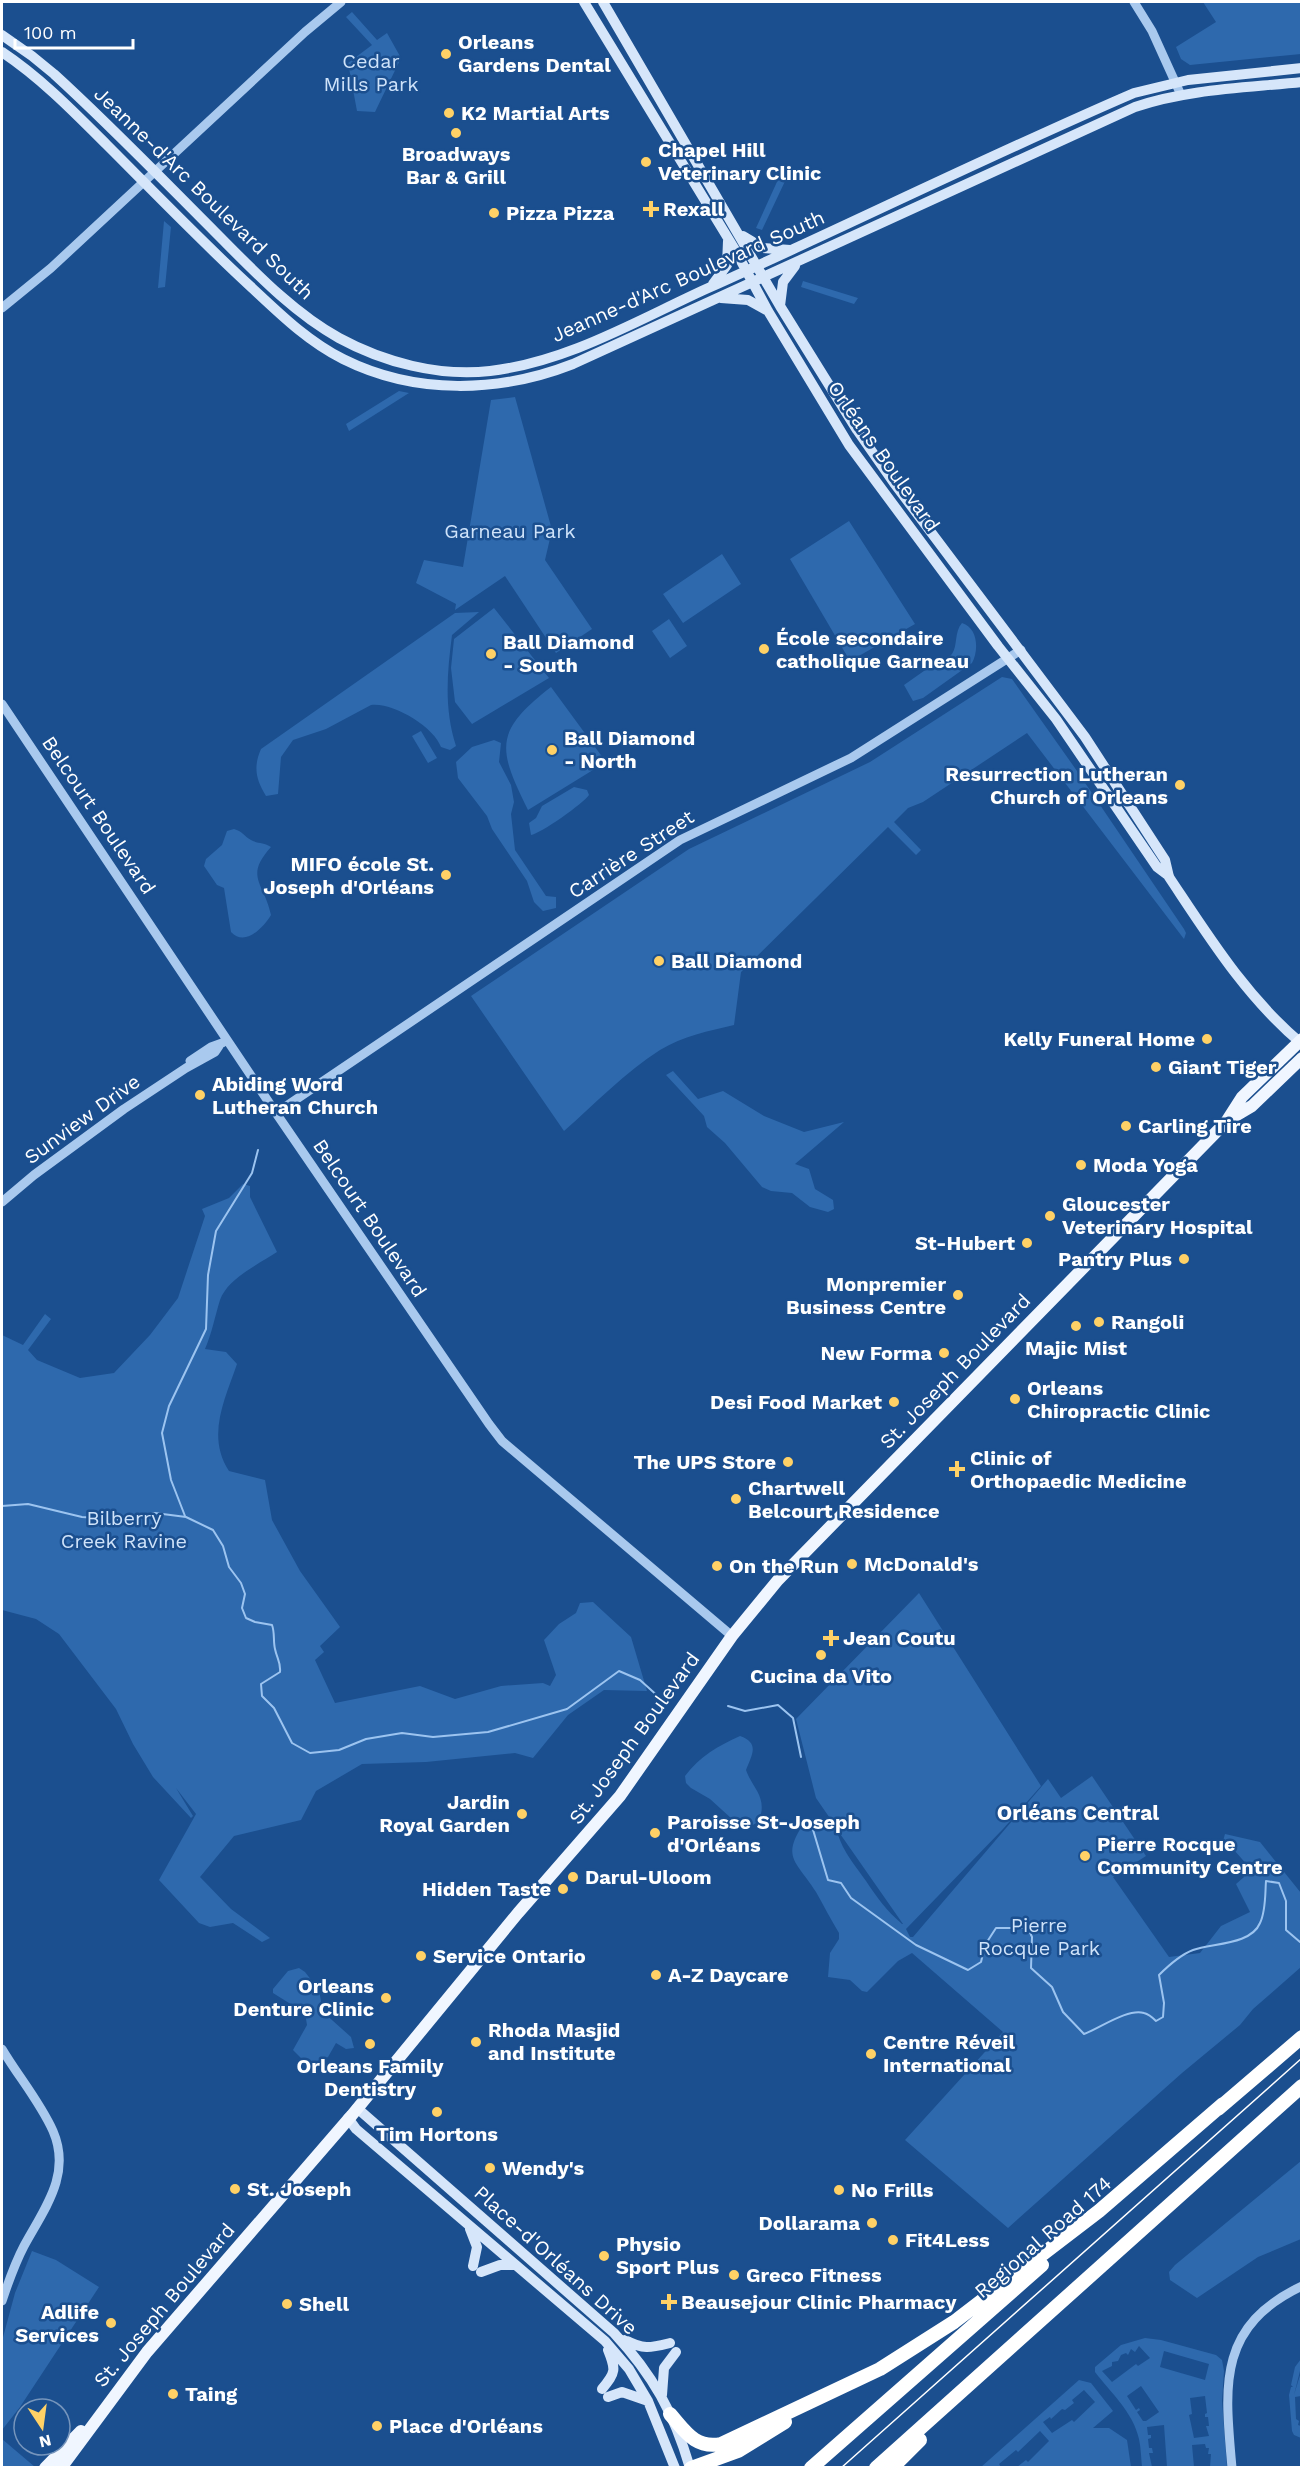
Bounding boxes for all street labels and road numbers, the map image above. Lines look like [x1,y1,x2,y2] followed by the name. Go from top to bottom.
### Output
[89,82,319,304] street label: Jeanne-d'Arc Boulevard South
[548,205,828,347] street label: Jeanne-d'Arc Boulevard South
[823,376,945,536] street label: Orléans Boulevard
[37,731,161,899] street label: Belcourt Boulevard
[564,804,699,903] street label: Carrière Street
[20,1069,144,1169] street label: Sunview Drive
[308,1134,432,1302] street label: Belcourt Boulevard
[875,1288,1035,1454] street label: St. Joseph Boulevard
[564,1647,704,1829] street label: St. Joseph Boulevard
[970,2171,1116,2303] street label: Regional Road 174
[469,2180,643,2340] street label: Place-d'Orléans Drive
[88,2218,240,2392] street label: St. Joseph Boulevard

